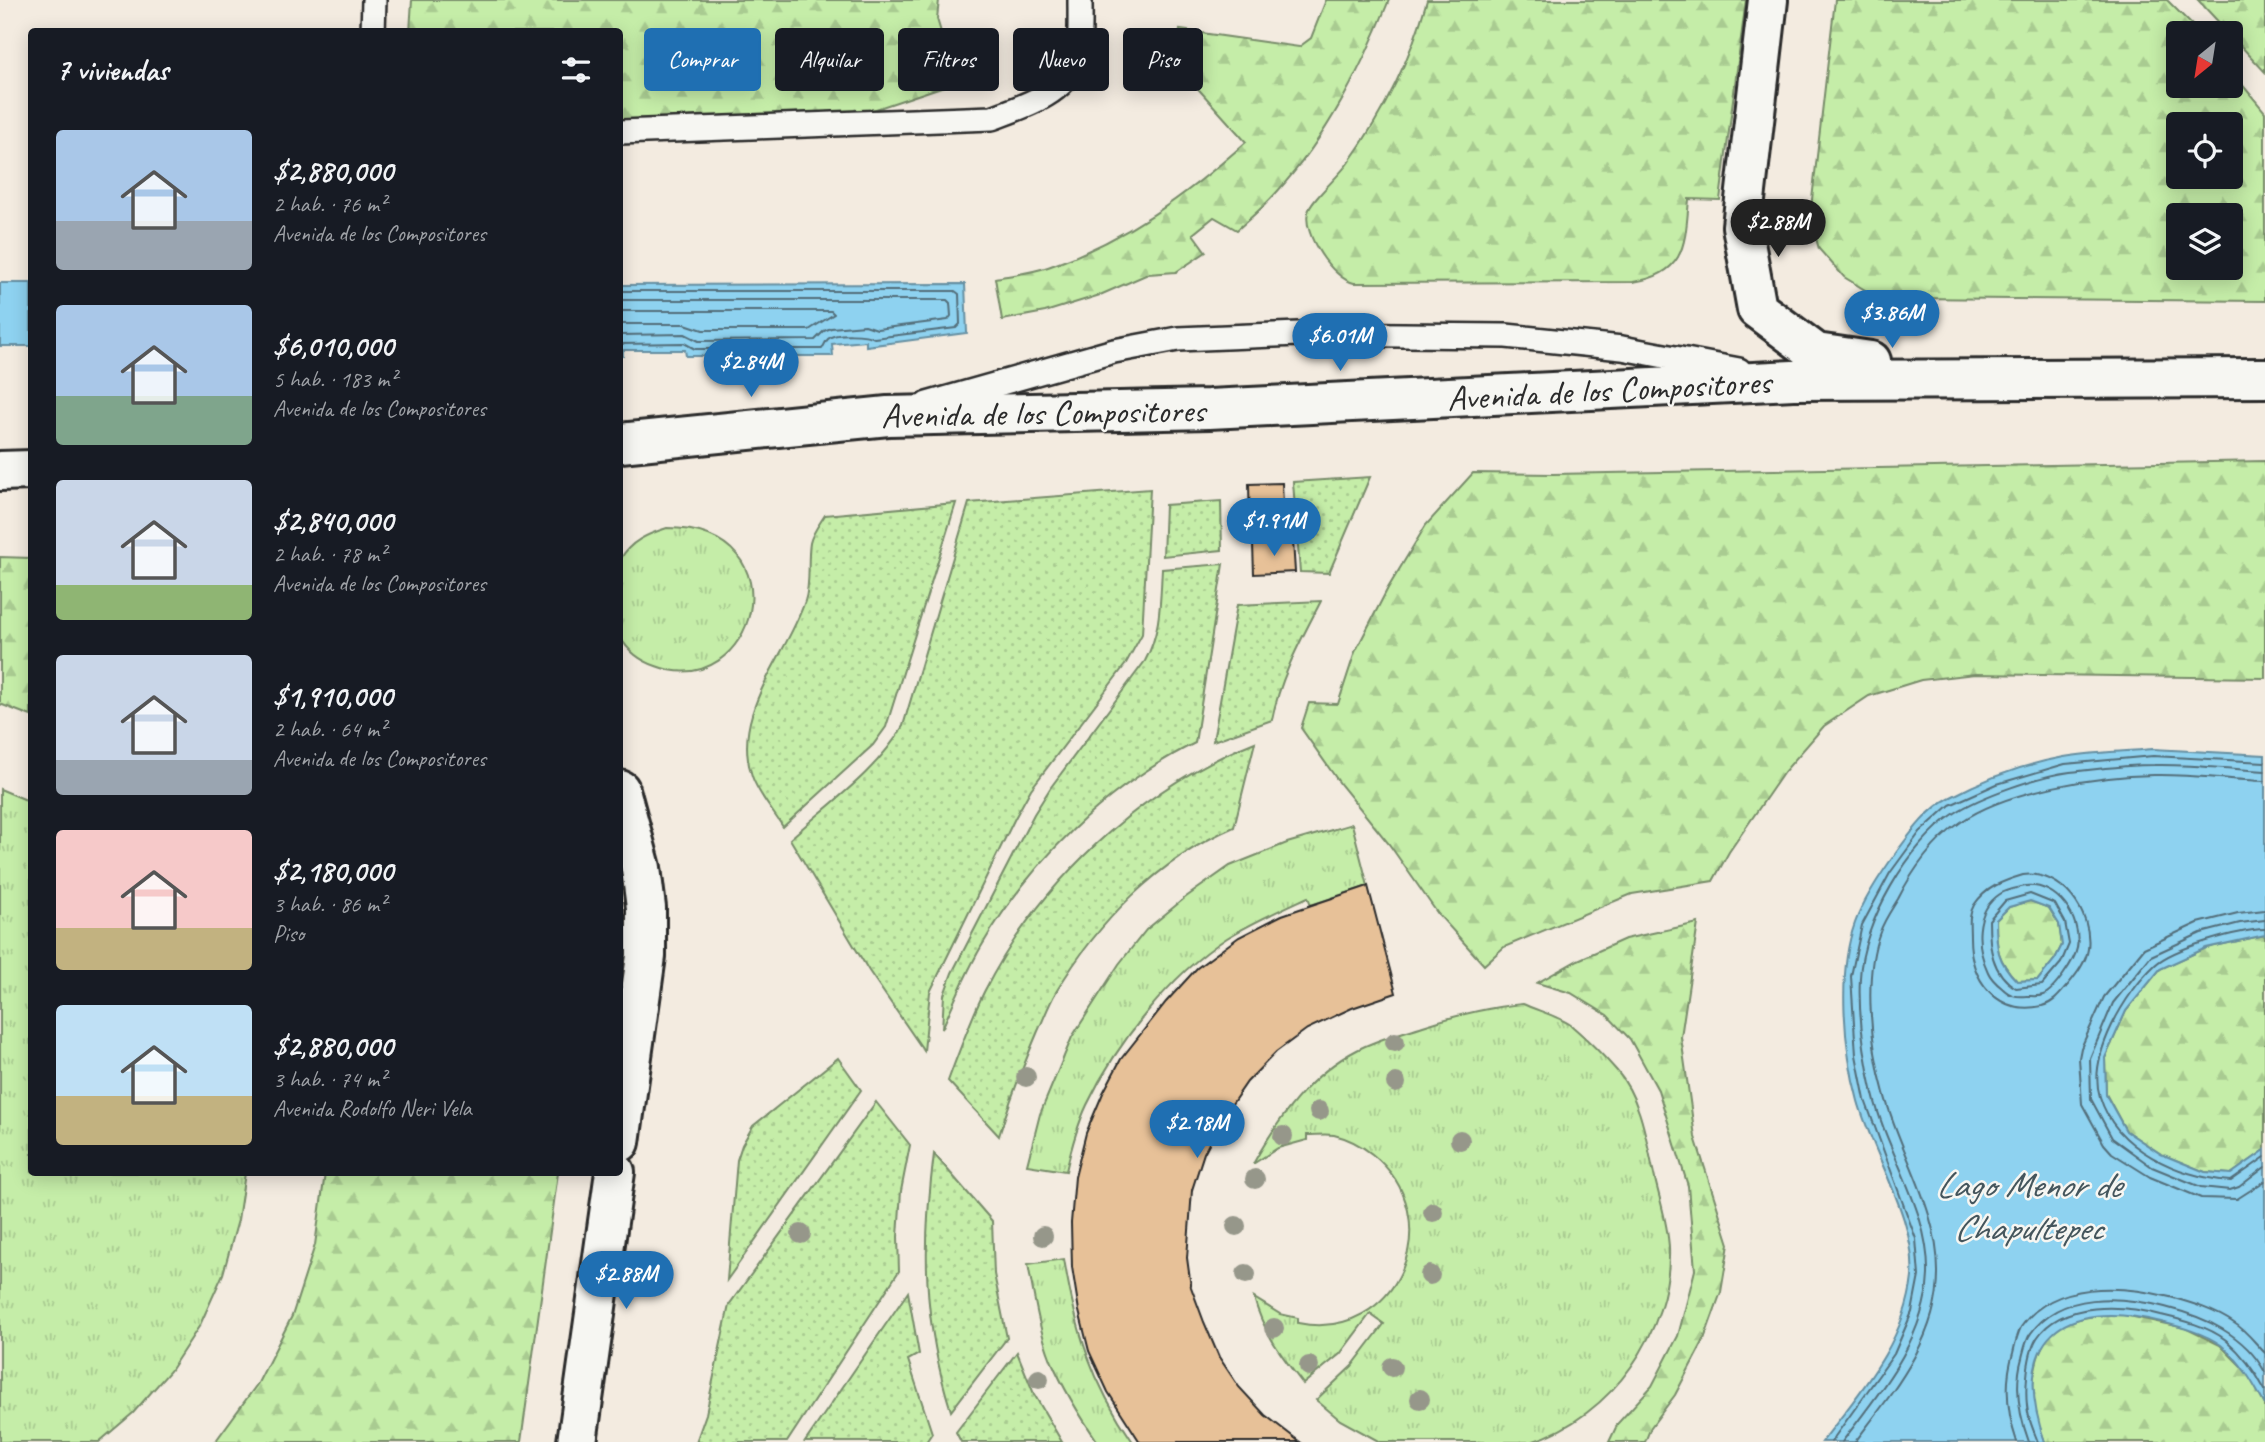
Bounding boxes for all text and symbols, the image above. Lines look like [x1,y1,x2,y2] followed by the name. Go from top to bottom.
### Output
[2166,21,2244,98] north arrow
[2166,21,2243,280] map controls
[644,28,761,91] chip: Comprar
[775,28,884,91] chip: Alquilar
[898,28,999,91] chip: Filtros
[1013,28,1109,91] chip: Nuevo
[1123,28,1203,91] chip: Piso
[56,51,168,89] text: 7 viviendas
[557,51,595,89] icon: filters
[2166,112,2243,189] button: locate
[273,152,393,190] text: $2,880,000
[112,158,196,242] icon: home
[273,190,386,219] text: 2 hab. · 76 m²
[1721,200,1835,259] pin: $2.88M
[2166,203,2243,280] button: layers
[1747,207,1809,236] text: $2.88M
[273,219,486,248] text: Avenida de los Compositores
[1835,290,1949,350] pin: $3.86M
[1860,298,1924,327] text: $3.86M
[1283,314,1397,373] pin: $6.01M
[1308,321,1372,350] text: $6.01M
[273,327,394,365] text: $6,010,000
[112,333,196,417] icon: home
[694,340,808,399] pin: $2.84M
[720,347,782,376] text: $2.84M
[1446,359,1775,421] street label: Avenida de los Compositores
[273,365,397,394] text: 5 hab. · 183 m²
[881,388,1208,438] street label: Avenida de los Compositores
[273,394,486,423] text: Avenida de los Compositores
[1217,498,1331,558] pin: $1.91M
[273,502,393,540] text: $2,840,000
[1243,506,1305,535] text: $1.91M
[112,508,196,592] icon: home
[273,540,386,569] text: 2 hab. · 78 m²
[273,569,486,598] text: Avenida de los Compositores
[273,677,393,715] text: $1,910,000
[112,683,196,767] icon: home
[273,715,386,744] text: 2 hab. · 64 m²
[273,744,486,773] text: Avenida de los Compositores
[273,852,393,890] text: $2,180,000
[112,858,196,942] icon: home
[273,890,386,919] text: 3 hab. · 86 m²
[273,919,304,948] text: Piso
[273,1027,393,1065] text: $2,880,000
[112,1033,196,1117] icon: home
[273,1065,386,1094] text: 3 hab. · 74 m²
[273,1094,472,1123] text: Avenida Rodolfo Neri Vela
[1140,1100,1254,1160] pin: $2.18M
[1166,1108,1228,1137] text: $2.18M
[1936,1161,2125,1251] water label: Lago Menor de Chapultepec
[569,1252,683,1311] pin: $2.88M
[595,1259,657,1288] text: $2.88M

